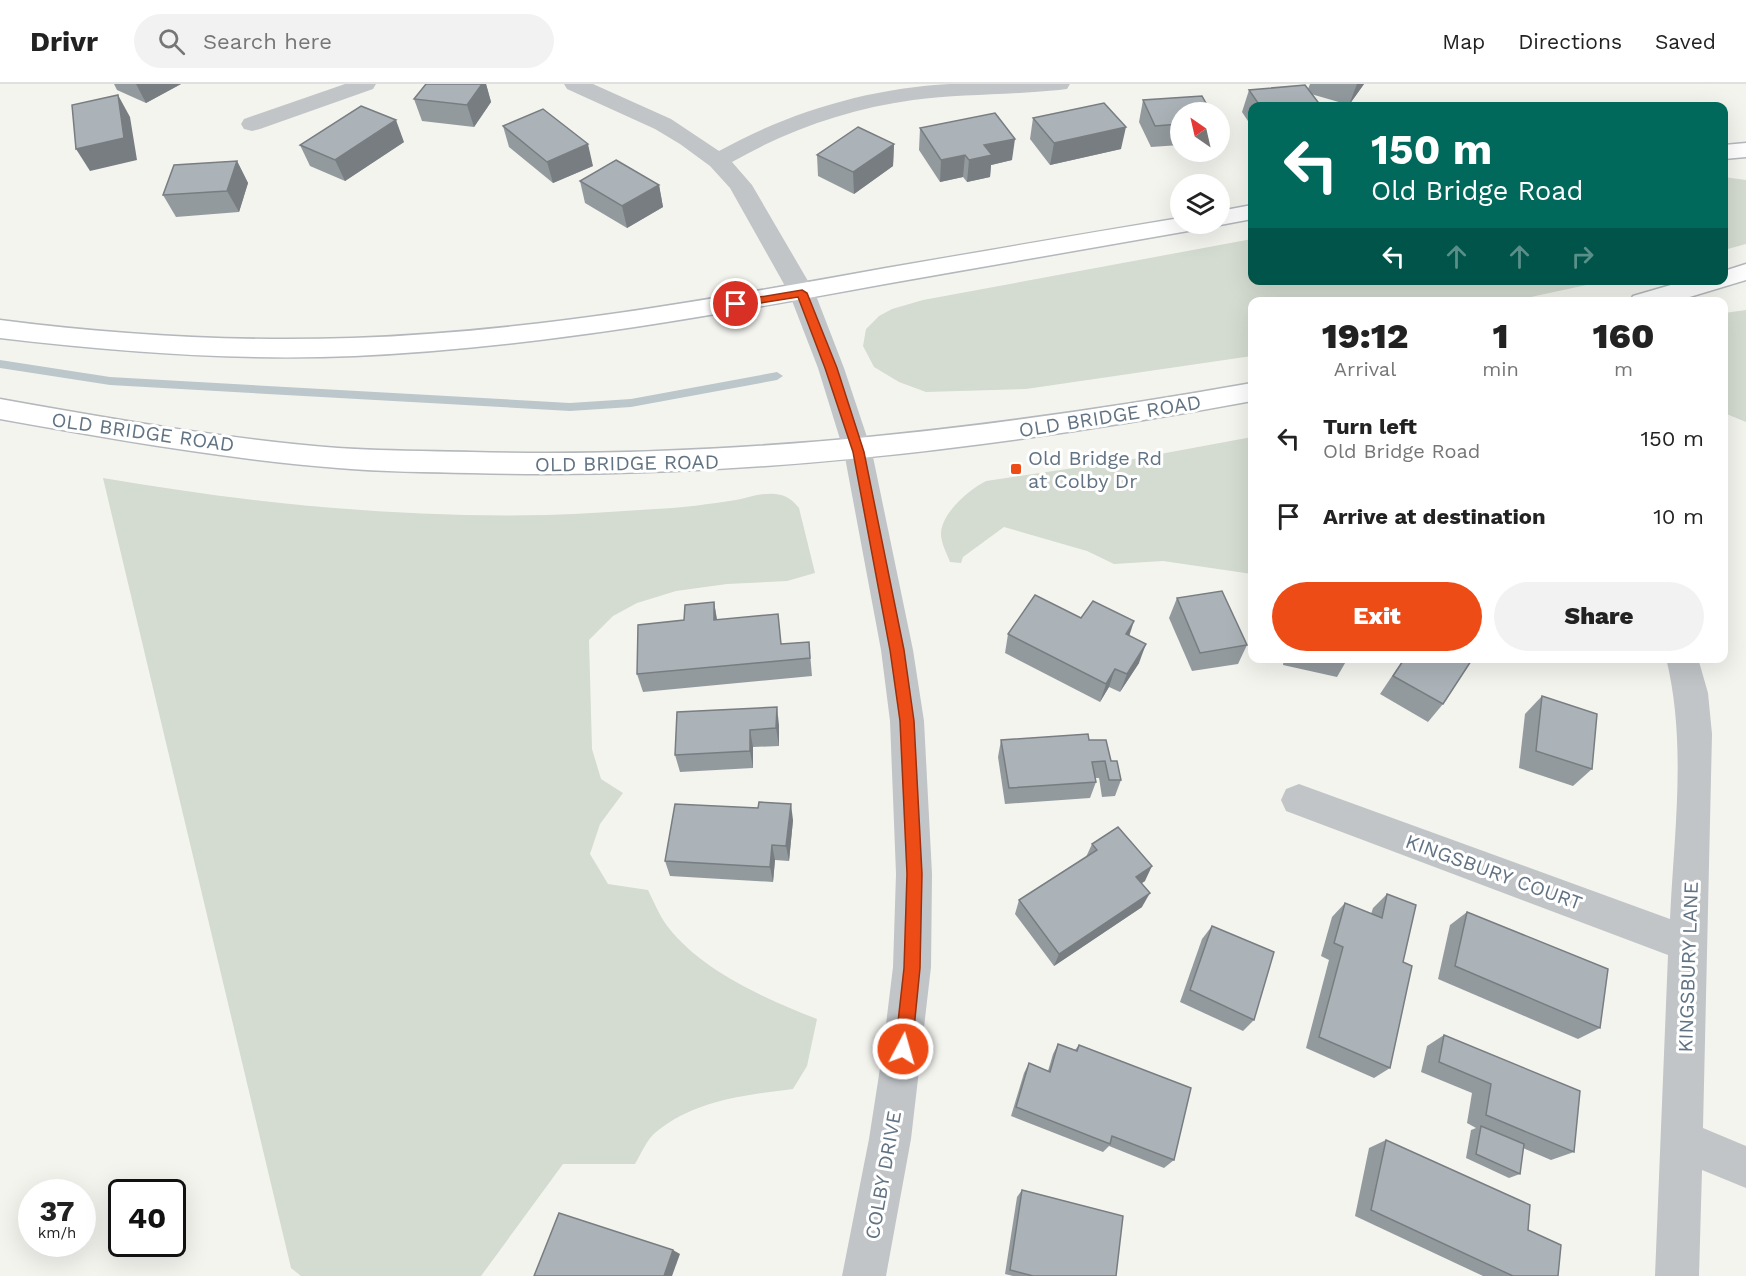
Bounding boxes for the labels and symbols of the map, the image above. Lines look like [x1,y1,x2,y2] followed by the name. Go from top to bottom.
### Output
[1170,102,1230,162] north arrow
[710,278,761,329] pin
[1017,390,1203,442] street label: OLD BRIDGE ROAD
[50,407,236,457] street label: OLD BRIDGE ROAD
[1028,446,1162,493] place label: Old Bridge Rd at Colby Dr
[535,449,719,477] street label: OLD BRIDGE ROAD
[1009,462,1023,476] marker: Old Bridge Rd at Colby Dr
[1402,829,1586,915] street label: KINGSBURY COURT
[1673,881,1703,1053] street label: KINGSBURY LANE
[871,1017,935,1081] position arrow
[860,1109,906,1241] street label: COLBY DRIVE
[108,1179,186,1257] speed limit sign: 40

